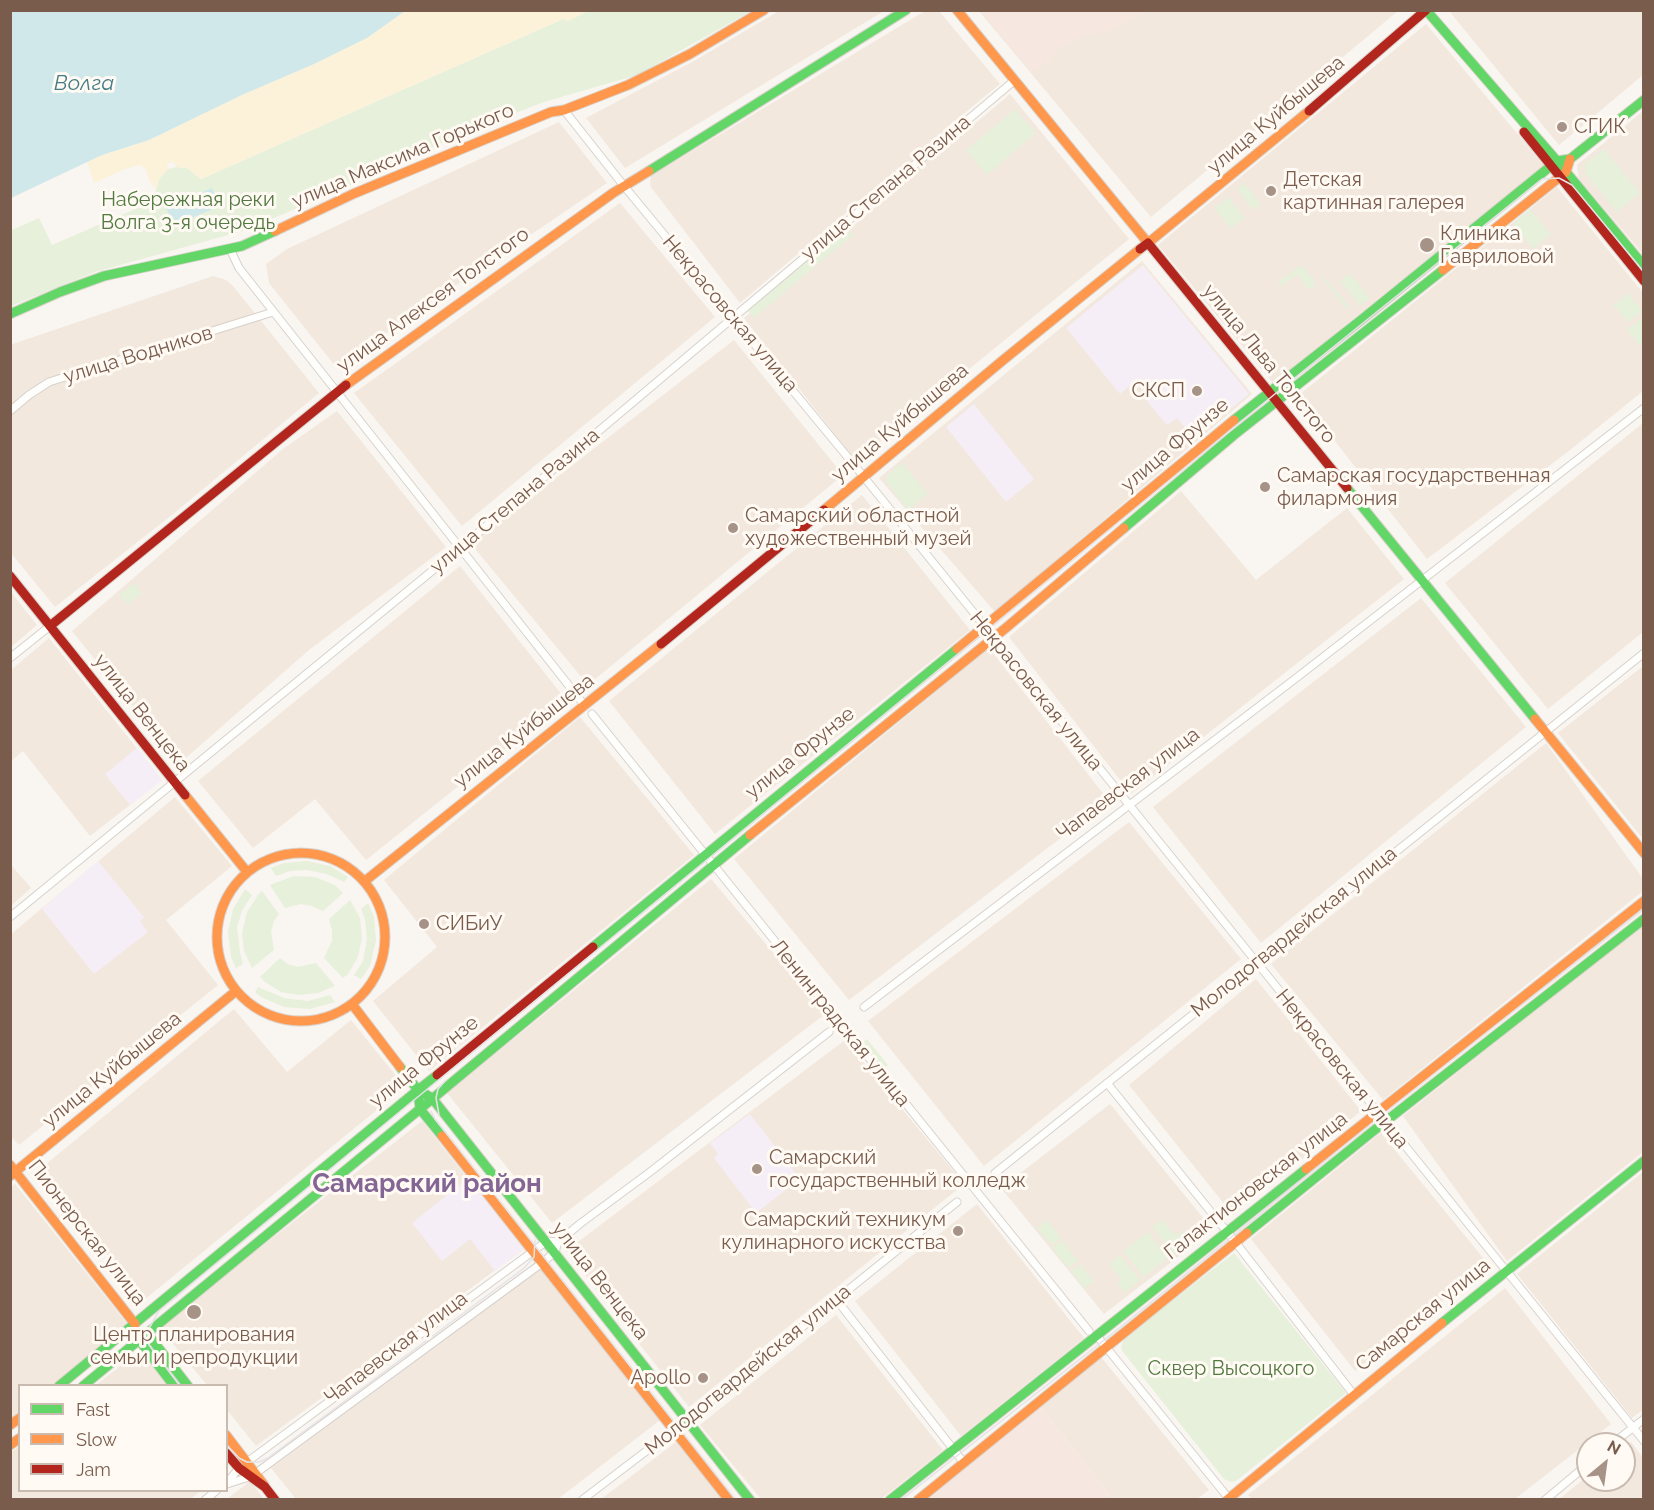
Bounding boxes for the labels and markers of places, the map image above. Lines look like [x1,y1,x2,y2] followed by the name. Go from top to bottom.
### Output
[1574,115,1626,139] place label: СГИК
[1555,120,1569,134] marker: СГИК
[1283,168,1464,215] place label: Детская картинная галерея
[1264,184,1278,198] marker: Детская картинная галерея
[1440,222,1554,269] place label: Клиника Гавриловой
[1418,236,1436,254] marker: Клиника Гавриловой
[1131,379,1185,403] place label: СКСП
[1190,384,1204,398] marker: СКСП
[1277,464,1551,511] place label: Самарская государственная филармония
[1258,480,1272,494] marker: Самарская государственная филармония
[745,504,971,551] place label: Самарский областной художественный музей
[726,521,740,535] marker: Самарский областной художественный музей
[436,912,502,936] place label: СИБиУ
[417,917,431,931] marker: СИБиУ
[769,1146,1026,1193] place label: Самарский государственный колледж
[750,1162,764,1176] marker: Самарский государственный колледж
[721,1208,946,1255] place label: Самарский техникум кулинарного искусства
[951,1224,965,1238] marker: Самарский техникум кулинарного искусства
[185,1303,203,1321] marker: Центр планирования семьи и репродукции
[90,1323,298,1370] place label: Центр планирования семьи и репродукции
[630,1366,691,1390] place label: Apollo
[696,1371,710,1385] marker: Apollo

